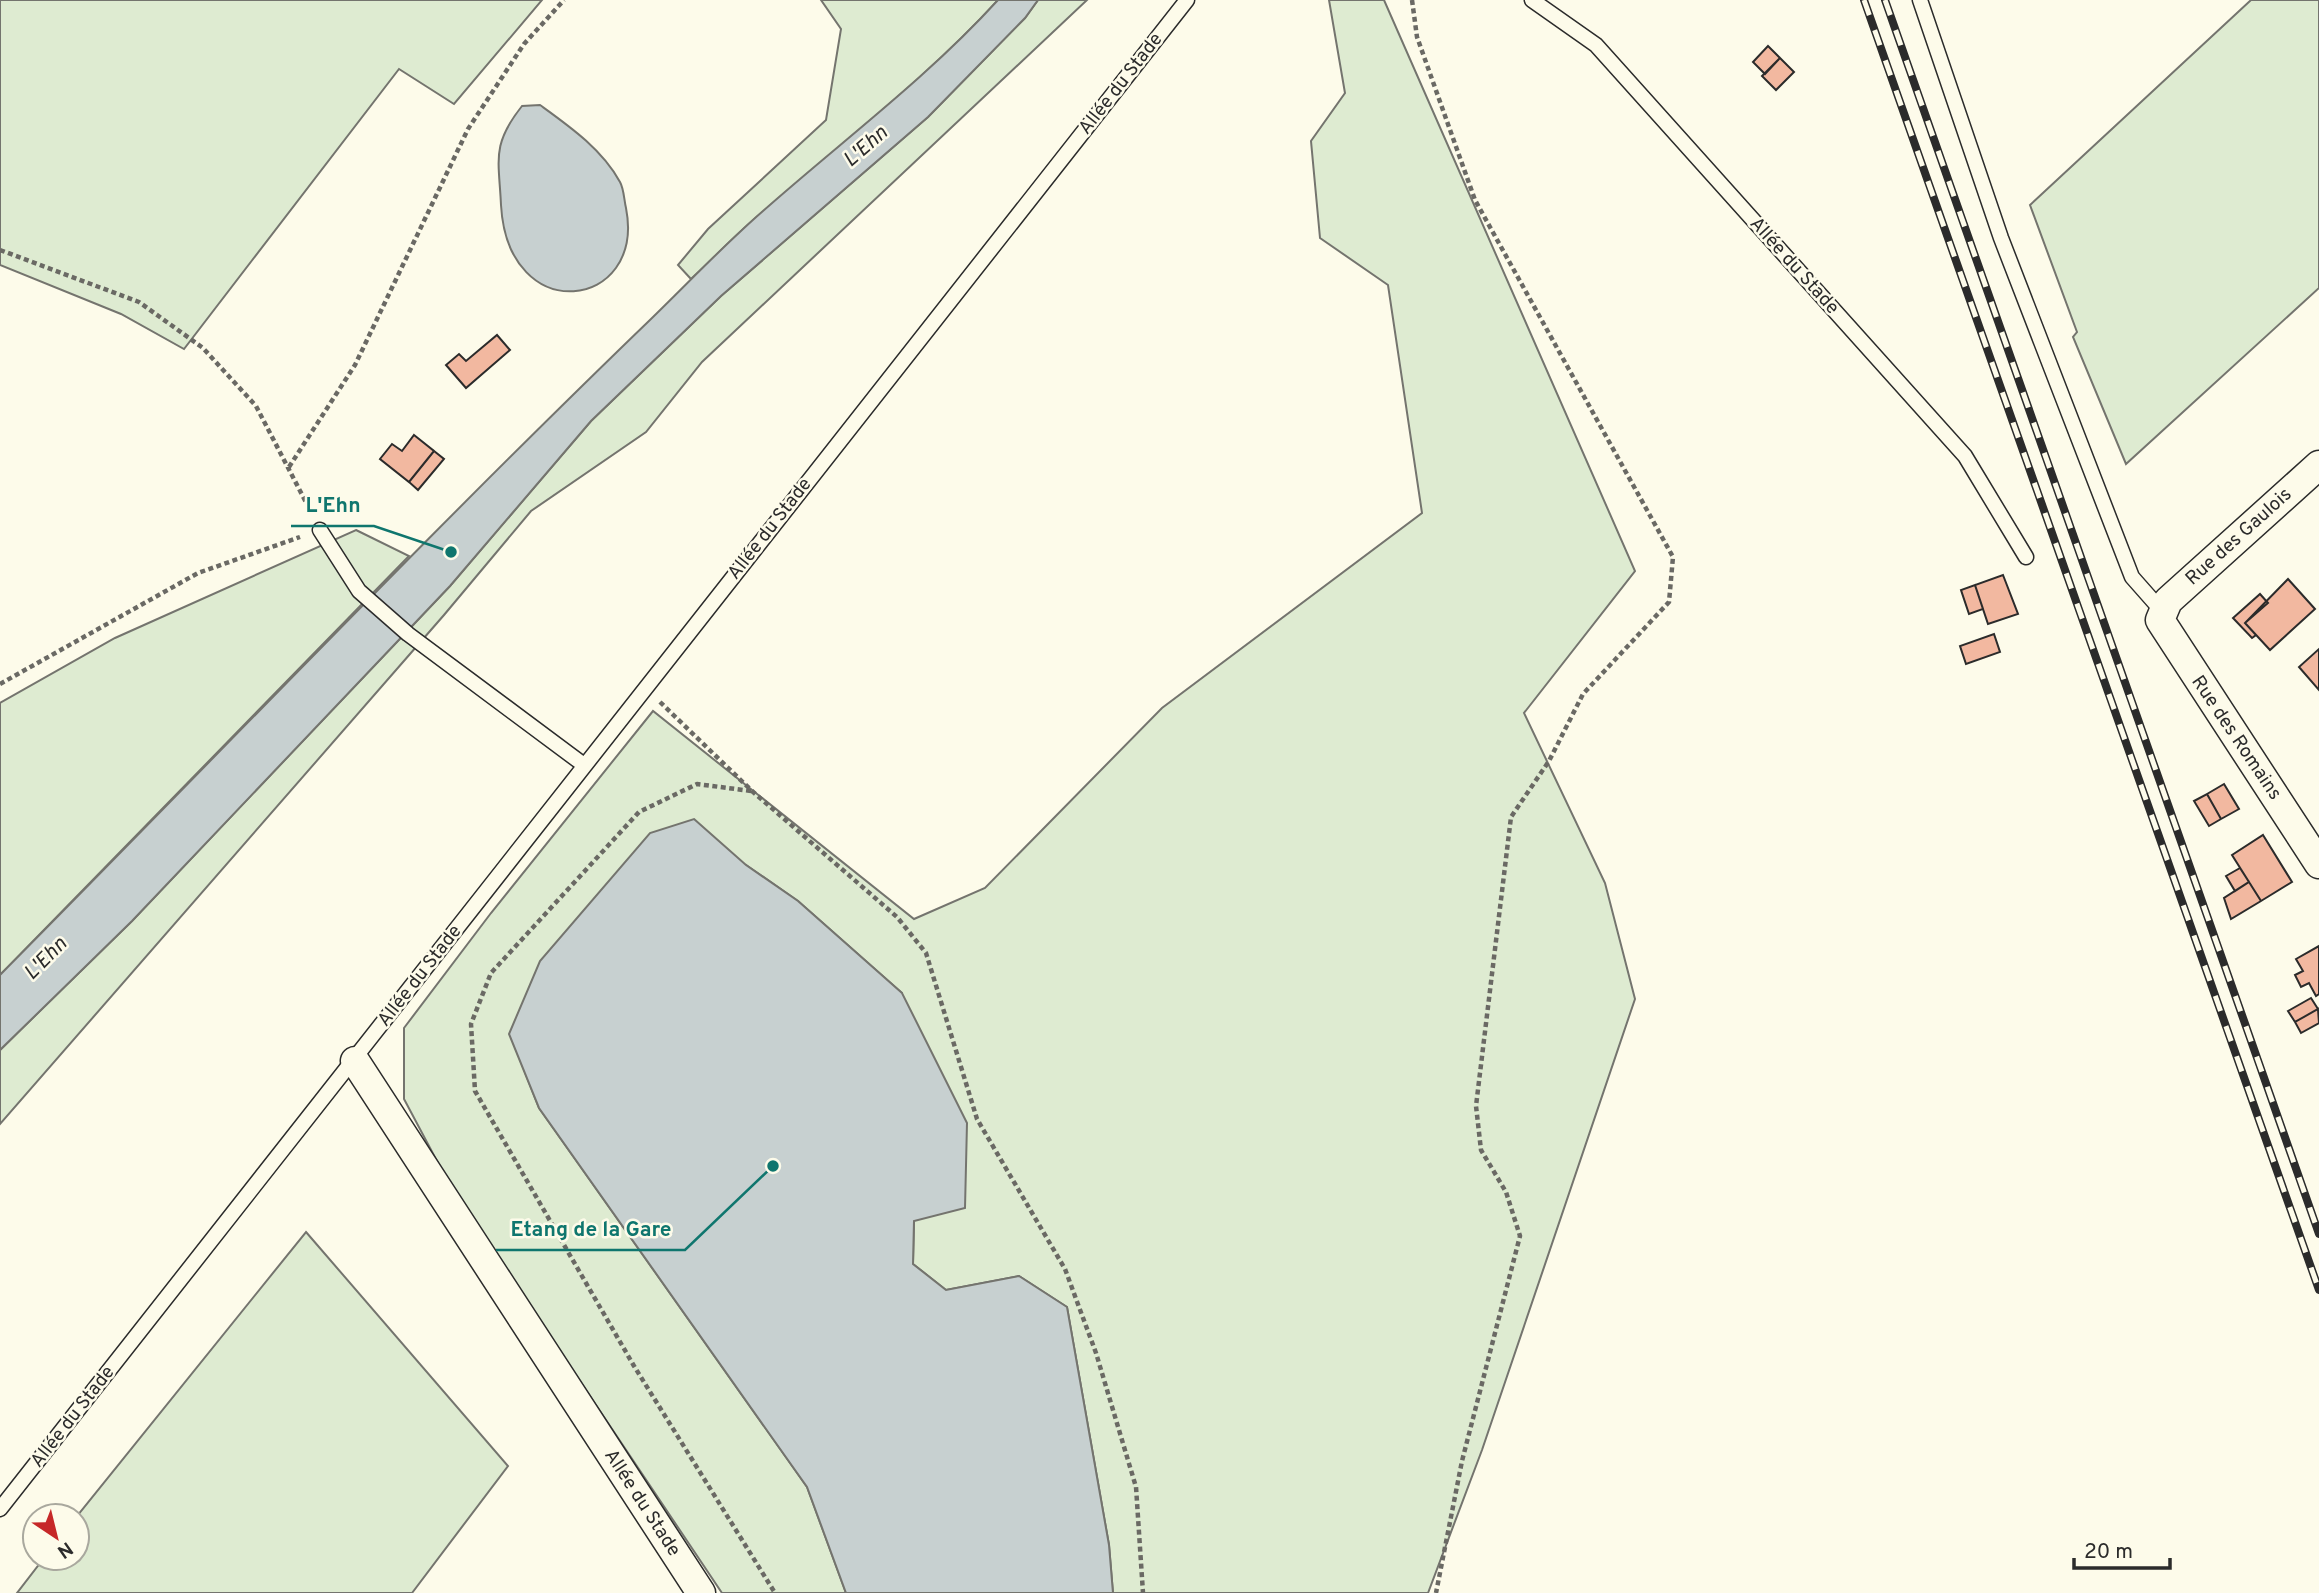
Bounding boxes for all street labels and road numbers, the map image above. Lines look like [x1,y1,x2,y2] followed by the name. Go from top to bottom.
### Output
[1074,28,1168,140] street label: Allée du Stade
[1744,212,1844,320] street label: Allée du Stade
[723,473,817,585] street label: Allée du Stade
[2181,483,2297,591] street label: Rue des Gaulois
[2186,671,2286,805] street label: Rue des Romains
[373,920,467,1032] street label: Allée du Stade
[26,1361,120,1473] street label: Allée du Stade
[598,1445,686,1561] street label: Allée du Stade

